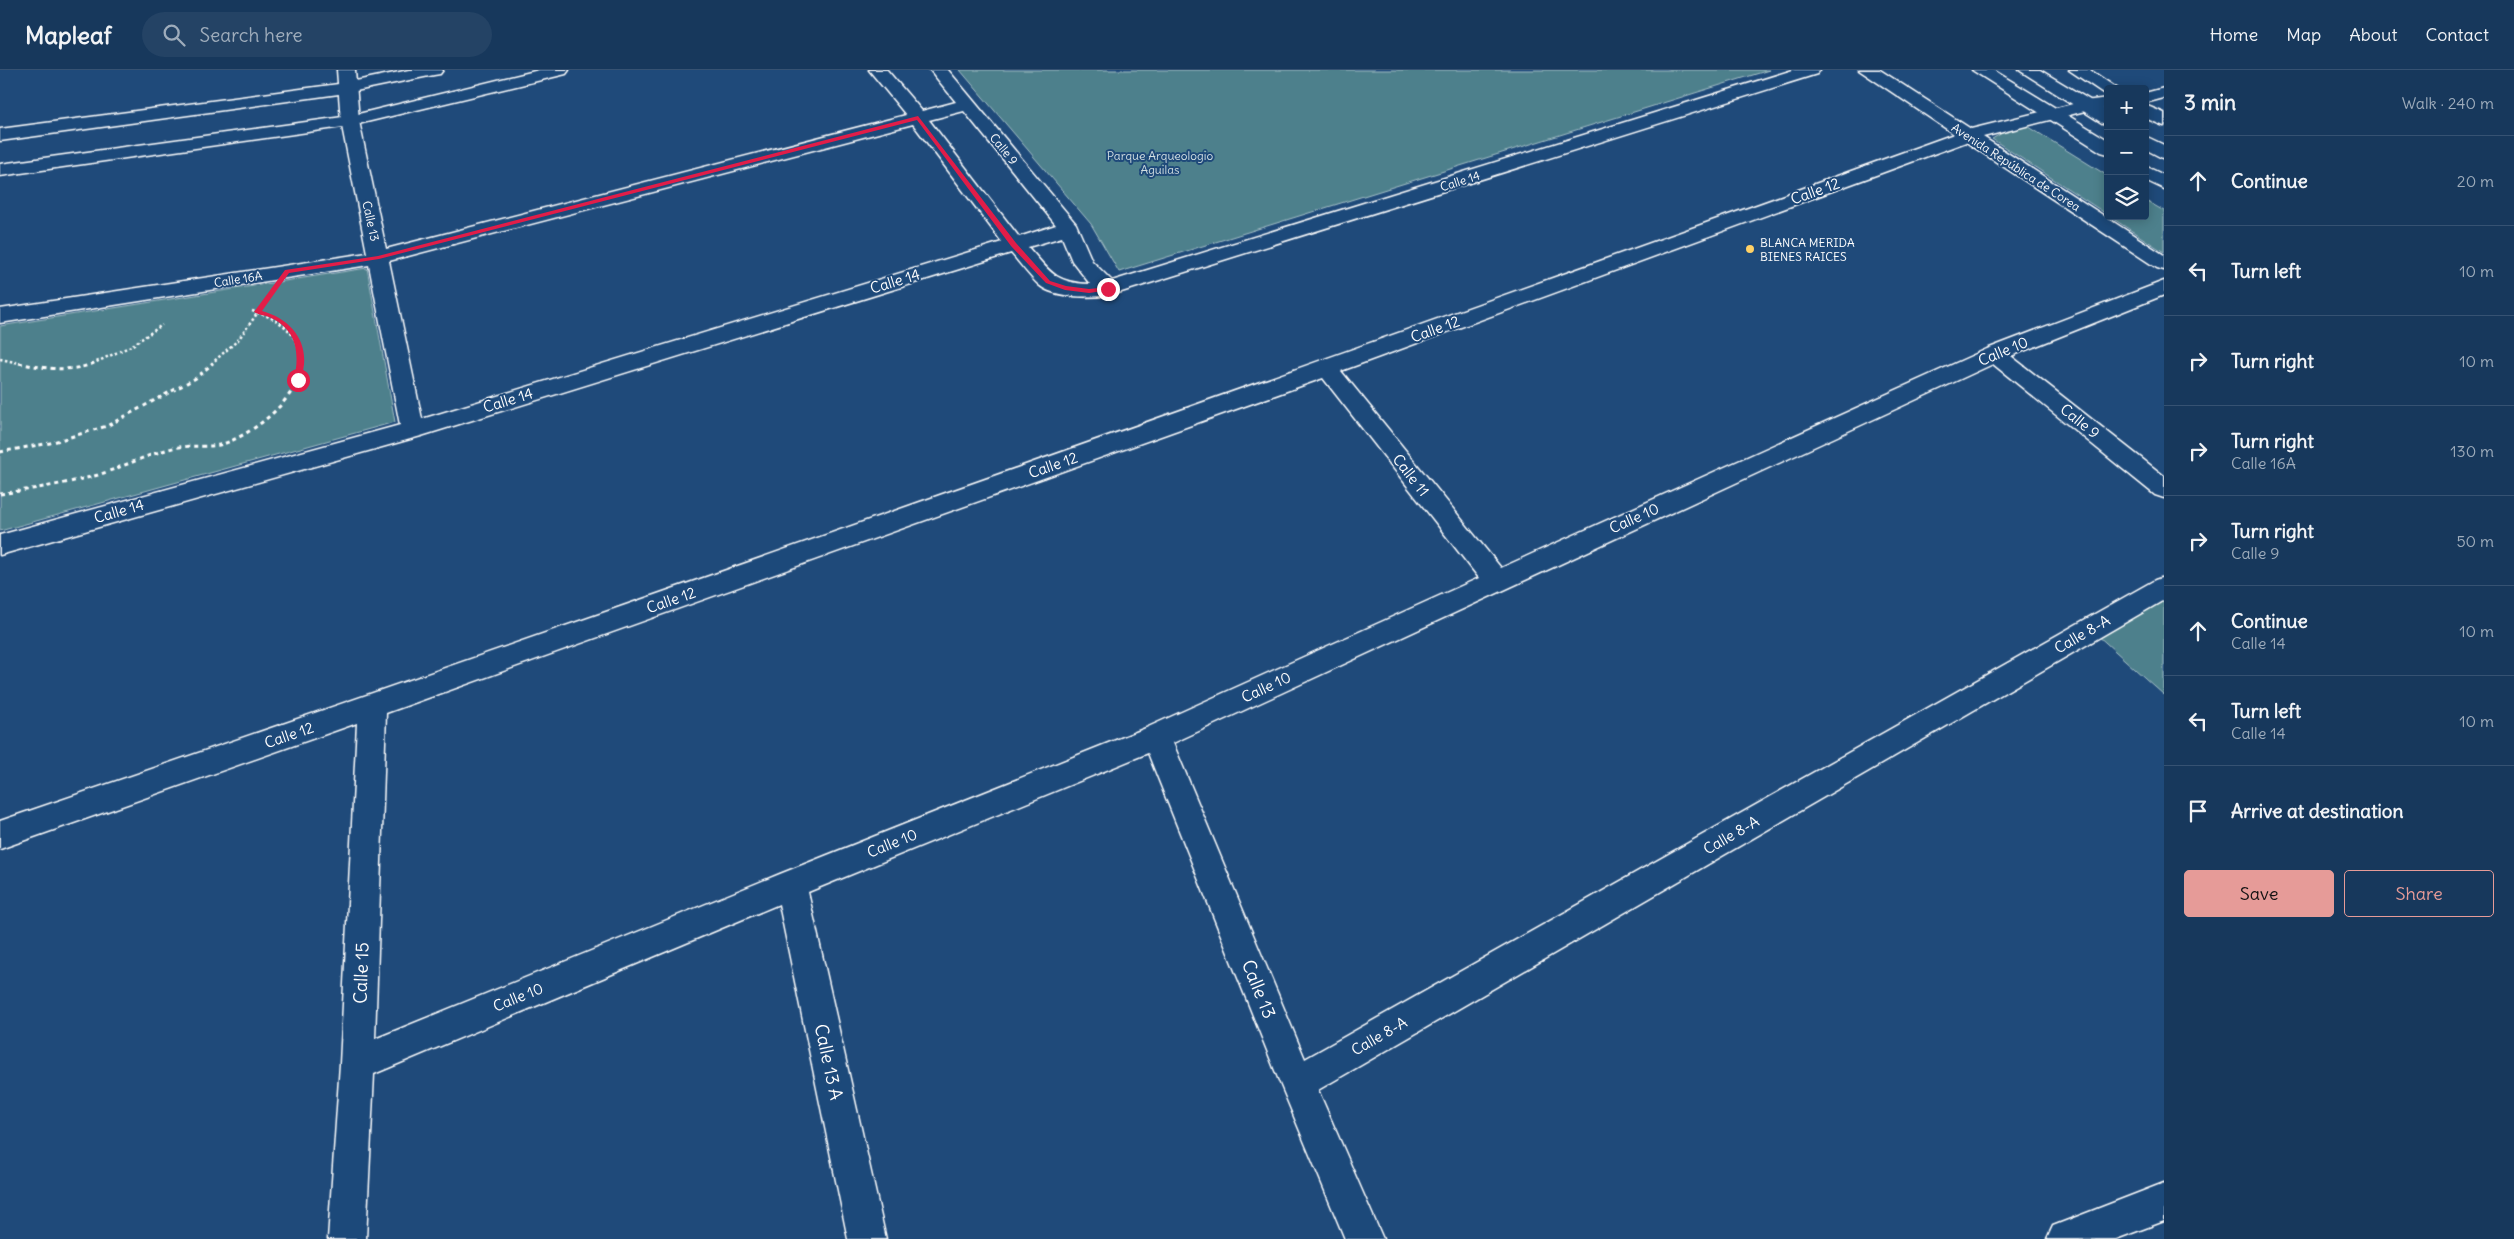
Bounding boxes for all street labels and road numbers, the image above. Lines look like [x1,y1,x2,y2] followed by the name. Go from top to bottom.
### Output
[1949,120,2083,214] street label: Avenida República de Corea
[987,130,1021,168] street label: Calle 9
[1438,168,1482,194] street label: Calle 14
[1788,173,1842,209] street label: Calle 12
[359,199,383,243] street label: Calle 13
[868,264,923,298] street label: Calle 14
[213,268,264,290] street label: Calle 16A
[1408,311,1462,347] street label: Calle 12
[1975,332,2031,370] street label: Calle 10
[481,383,536,417] street label: Calle 14
[2056,399,2104,443] street label: Calle 9
[1026,448,1080,482] street label: Calle 12
[1389,450,1433,500] street label: Calle 11
[92,495,147,527] street label: Calle 14
[1606,499,1662,537] street label: Calle 10
[644,583,698,617] street label: Calle 12
[2051,610,2114,658] street label: Calle 8-A
[1238,667,1294,707] street label: Calle 10
[262,718,316,752] street label: Calle 12
[1700,811,1763,859] street label: Calle 8-A
[864,824,920,862] street label: Calle 10
[348,942,374,1004] street label: Calle 15
[1237,956,1281,1022] street label: Calle 13
[490,978,546,1016] street label: Calle 10
[1348,1012,1411,1060] street label: Calle 8-A
[810,1022,848,1102] street label: Calle 13 A

